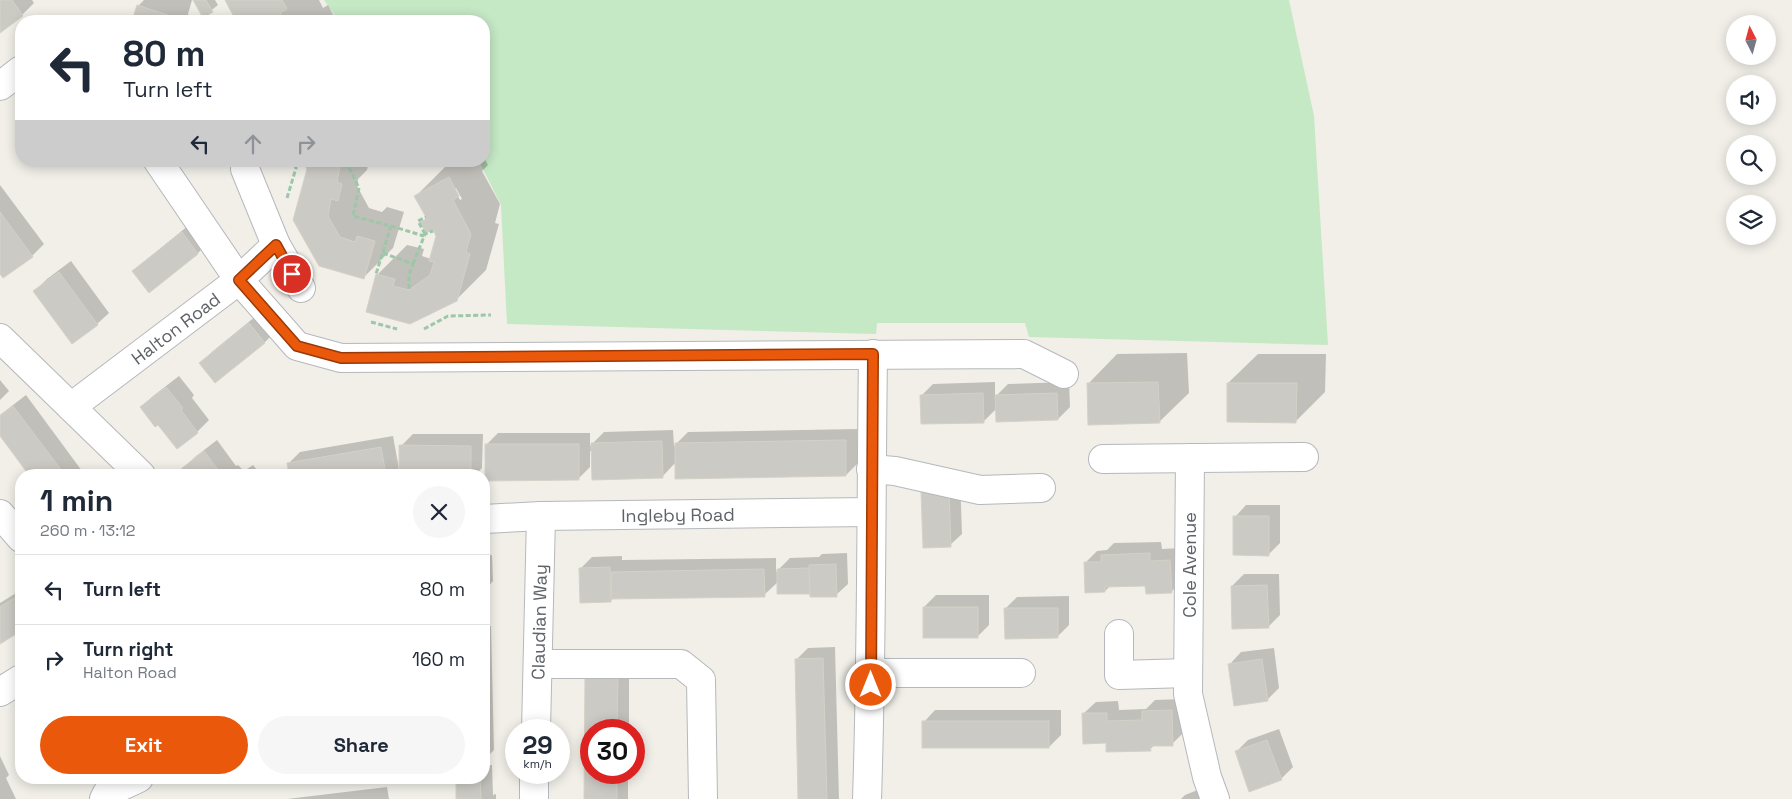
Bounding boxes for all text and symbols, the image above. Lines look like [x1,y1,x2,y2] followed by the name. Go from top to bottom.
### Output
[1726,15,1776,65] north arrow
[1726,15,1776,245] map controls
[123,32,205,76] text: 80 m
[40,35,105,100] icon: left
[123,75,213,103] text: Turn left
[1726,75,1776,125] button: sound
[186,130,214,158] icon: left
[239,130,267,158] icon: ahead
[292,130,320,158] icon: right
[1726,135,1776,185] button: search
[1726,195,1776,245] button: layers
[271,253,313,295] pin
[278,260,306,288] icon: arrive
[126,287,225,369] street label: Halton Road
[40,481,113,520] text: 1 min
[413,486,465,538] button: close
[621,502,735,527] street label: Ingleby Road
[1178,512,1201,618] street label: Cole Avenue
[40,520,136,541] text: 260 m · 13:12
[526,564,551,680] street label: Claudian Way
[40,576,68,604] icon: left
[83,577,161,602] text: Turn left
[420,577,465,602] text: 80 m
[83,637,173,662] text: Turn right
[40,646,68,674] icon: right
[412,647,465,672] text: 160 m
[844,658,896,710] position arrow
[83,662,177,683] text: Halton Road
[40,716,248,774] button: Exit
[258,716,465,774] button: Share
[580,719,645,784] speed limit sign: 30
[522,729,553,761] text: 29
[523,756,552,772] text: km/h

